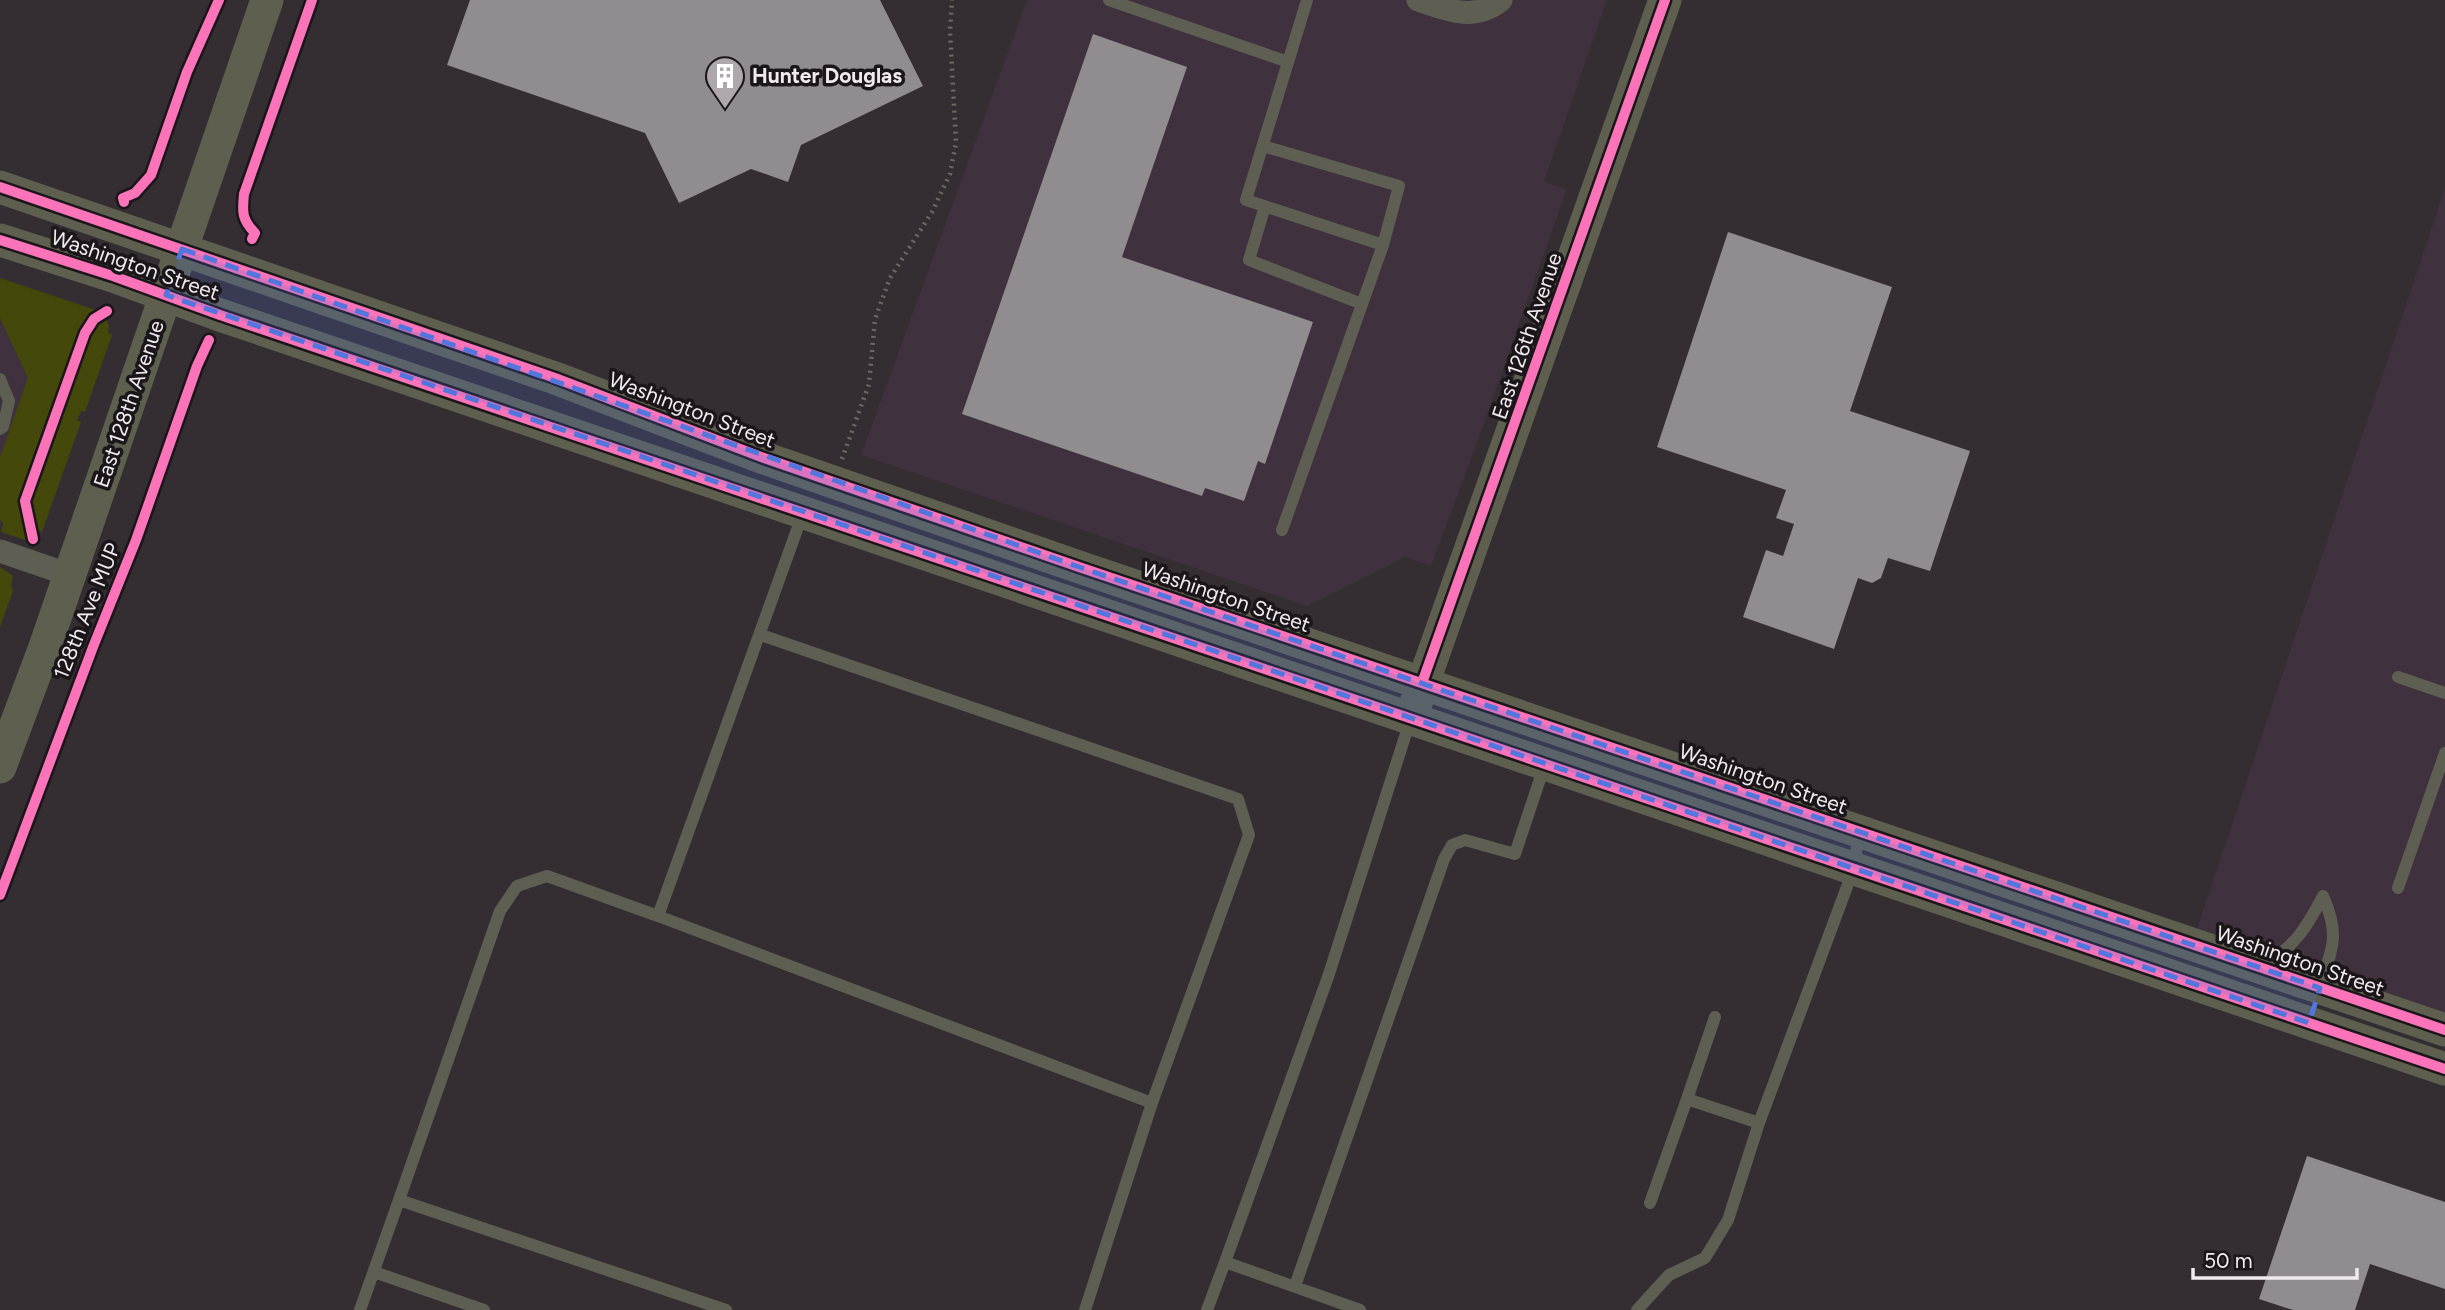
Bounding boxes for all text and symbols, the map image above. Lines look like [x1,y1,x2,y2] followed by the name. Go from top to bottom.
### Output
[704,55,746,110] building icon: Hunter Douglas
[752,63,902,88] place label: Hunter Douglas
[48,224,223,305] street label: Washington Street
[1486,249,1567,422] street label: East 126th Avenue
[88,317,169,491] street label: East 128th Avenue
[605,366,779,453] street label: Washington Street
[48,539,125,682] street label: 128th Ave MUP
[1139,556,1314,637] street label: Washington Street
[1676,738,1851,819] street label: Washington Street
[2213,920,2388,1001] street label: Washington Street
[2193,1236,2358,1280] scale bar
[2204,1248,2253,1273] text: 50 m

